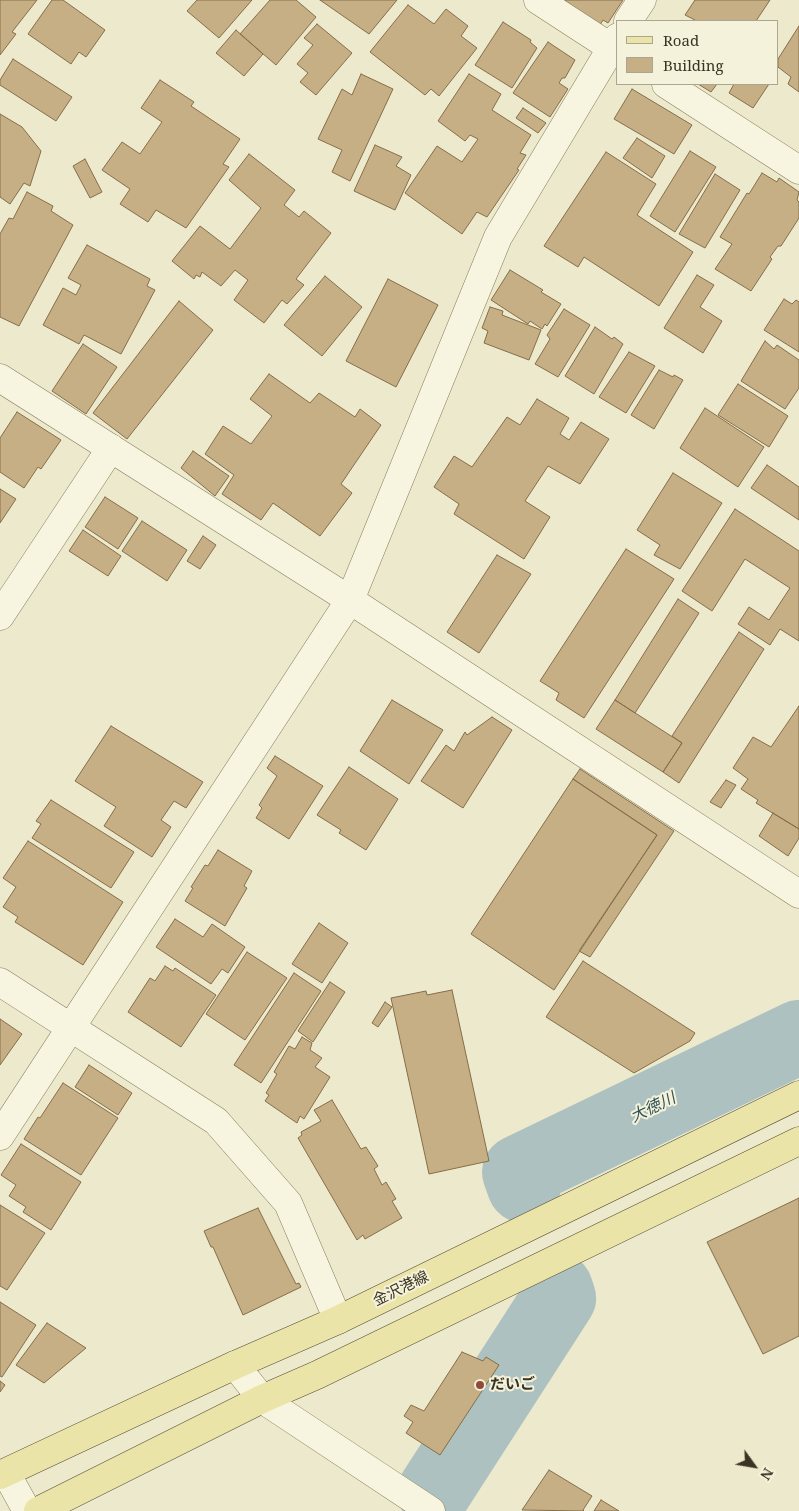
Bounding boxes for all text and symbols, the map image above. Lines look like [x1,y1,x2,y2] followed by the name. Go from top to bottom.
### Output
[616,20,779,85] legend
[663,30,699,50] text: Road
[663,55,724,75] text: Building
[627,1089,679,1127] water label: 大徳川
[370,1268,432,1310] street label: 金沢港線
[490,1376,535,1394] place label: だいご
[474,1379,486,1391] marker: だいご
[729,1441,779,1491] north arrow
[756,1464,778,1484] text: N

